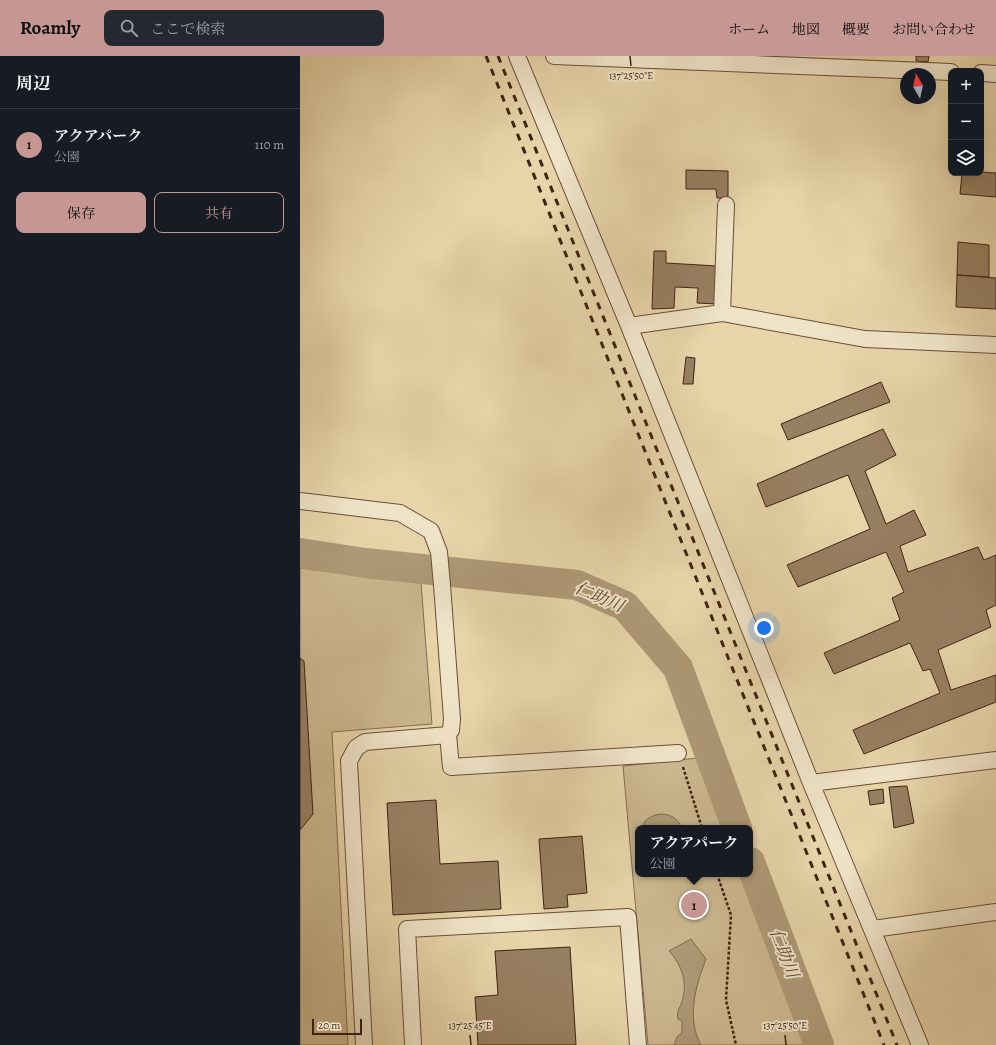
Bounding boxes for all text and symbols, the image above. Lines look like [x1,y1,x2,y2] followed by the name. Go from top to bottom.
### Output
[104,10,384,46] search box
[20,15,80,41] text: Roamly
[118,17,140,39] icon: search
[150,19,225,39] text: ここで検索
[728,20,770,39] text: ホーム
[792,20,820,39] text: 地図
[842,20,870,39] text: 概要
[892,20,976,39] text: お問い合わせ
[900,68,936,104] north arrow
[948,68,984,176] map controls
[948,68,984,104] button: +
[609,69,653,82] text: 137°25'50"E
[16,72,50,95] text: 周辺
[948,104,984,140] button: −
[54,126,142,146] text: アクアパーク
[27,136,31,153] text: 1
[255,136,284,153] text: 110 m
[948,140,984,176] button: layers
[54,148,80,165] text: 公園
[16,192,146,233] button: 保存
[154,192,284,233] button: 共有
[571,576,629,618] water label: 仁助川
[754,618,774,638] your location
[635,825,753,877] popup
[650,833,738,853] text: アクアパーク
[650,855,676,872] text: 公園
[681,890,707,920] pin: 1
[764,925,805,983] water label: 仁助川
[312,1017,362,1036] scale bar
[318,1018,340,1033] text: 20 m
[448,1019,492,1032] text: 137°25'45"E
[763,1019,807,1032] text: 137°25'50"E

